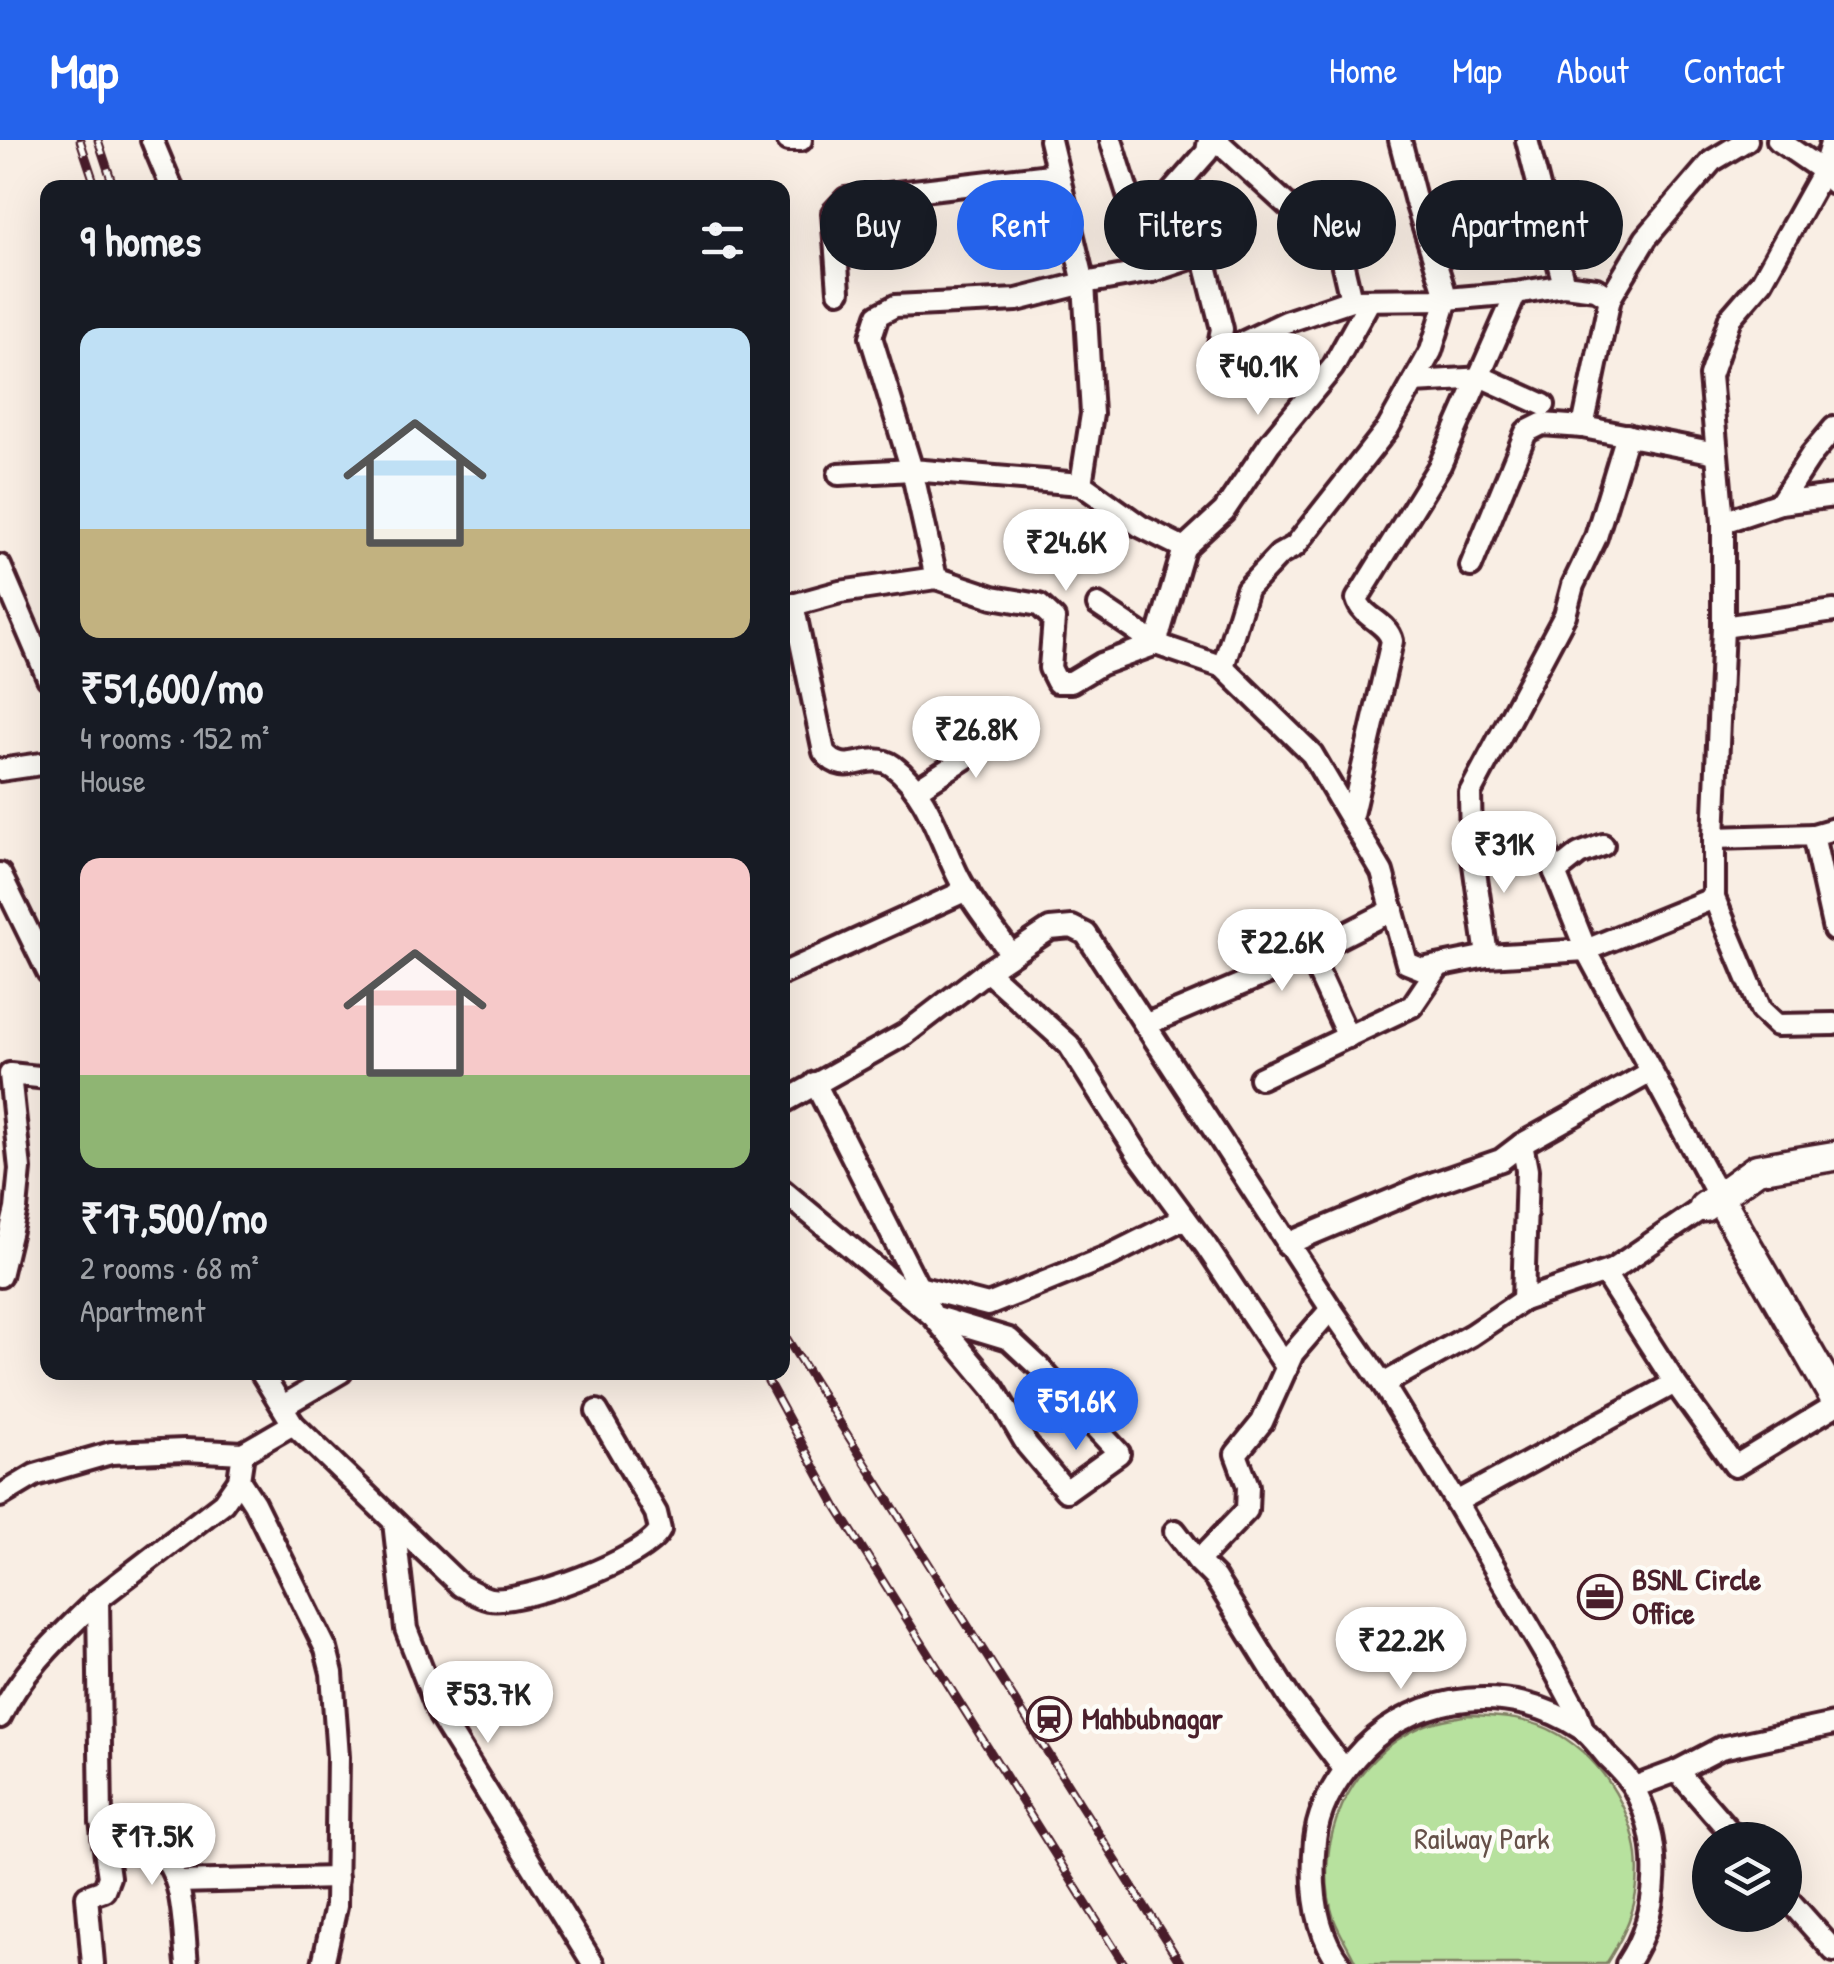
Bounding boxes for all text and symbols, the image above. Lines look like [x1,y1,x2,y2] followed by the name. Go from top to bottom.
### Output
[50,38,118,103] text: Map
[1329,47,1397,94] text: Home
[1452,47,1502,94] text: Map
[1557,47,1629,94] text: About
[1684,47,1784,94] text: Contact
[820,180,937,270] chip: Buy
[957,180,1084,270] chip: Rent
[1104,180,1257,270] chip: Filters
[1277,180,1396,270] chip: New
[1416,180,1623,270] chip: Apartment
[80,212,201,269] text: 9 homes
[695,213,750,268] icon: filters
[1177,333,1339,418] pin: ₹40.1K
[1218,344,1298,387] text: ₹40.1K
[325,393,505,573] icon: home
[985,509,1147,594] pin: ₹24.6K
[1025,520,1107,563] text: ₹24.6K
[80,659,263,716] text: ₹51,600/mo
[895,696,1057,781] pin: ₹26.8K
[934,707,1018,750] text: ₹26.8K
[80,716,269,759] text: 4 rooms · 152 m²
[80,759,146,802] text: House
[1445,811,1563,896] pin: ₹31K
[1474,822,1535,865] text: ₹31K
[1201,909,1363,994] pin: ₹22.6K
[1240,920,1324,963] text: ₹22.6K
[325,923,505,1103] icon: home
[80,1189,267,1246] text: ₹17,500/mo
[80,1246,259,1289] text: 2 rooms · 68 m²
[80,1289,205,1332] text: Apartment
[995,1368,1157,1453] pin: ₹51.6K
[1036,1379,1116,1422] text: ₹51.6K
[1632,1559,1761,1633] place label: BSNL Circle Office
[1577,1574,1623,1620] office icon: BSNL Circle Office
[1320,1607,1482,1692] pin: ₹22.2K
[1358,1618,1444,1661] text: ₹22.2K
[407,1661,569,1746] pin: ₹53.7K
[445,1672,531,1715] text: ₹53.7K
[1026,1696,1072,1742] station icon: Mahbubnagar
[1082,1698,1223,1739] place label: Mahbubnagar
[71,1803,233,1888] pin: ₹17.5K
[111,1814,193,1857] text: ₹17.5K
[1414,1818,1550,1858] park label: Railway Park
[1692,1822,1802,1932] map controls
[1692,1822,1802,1932] button: layers

